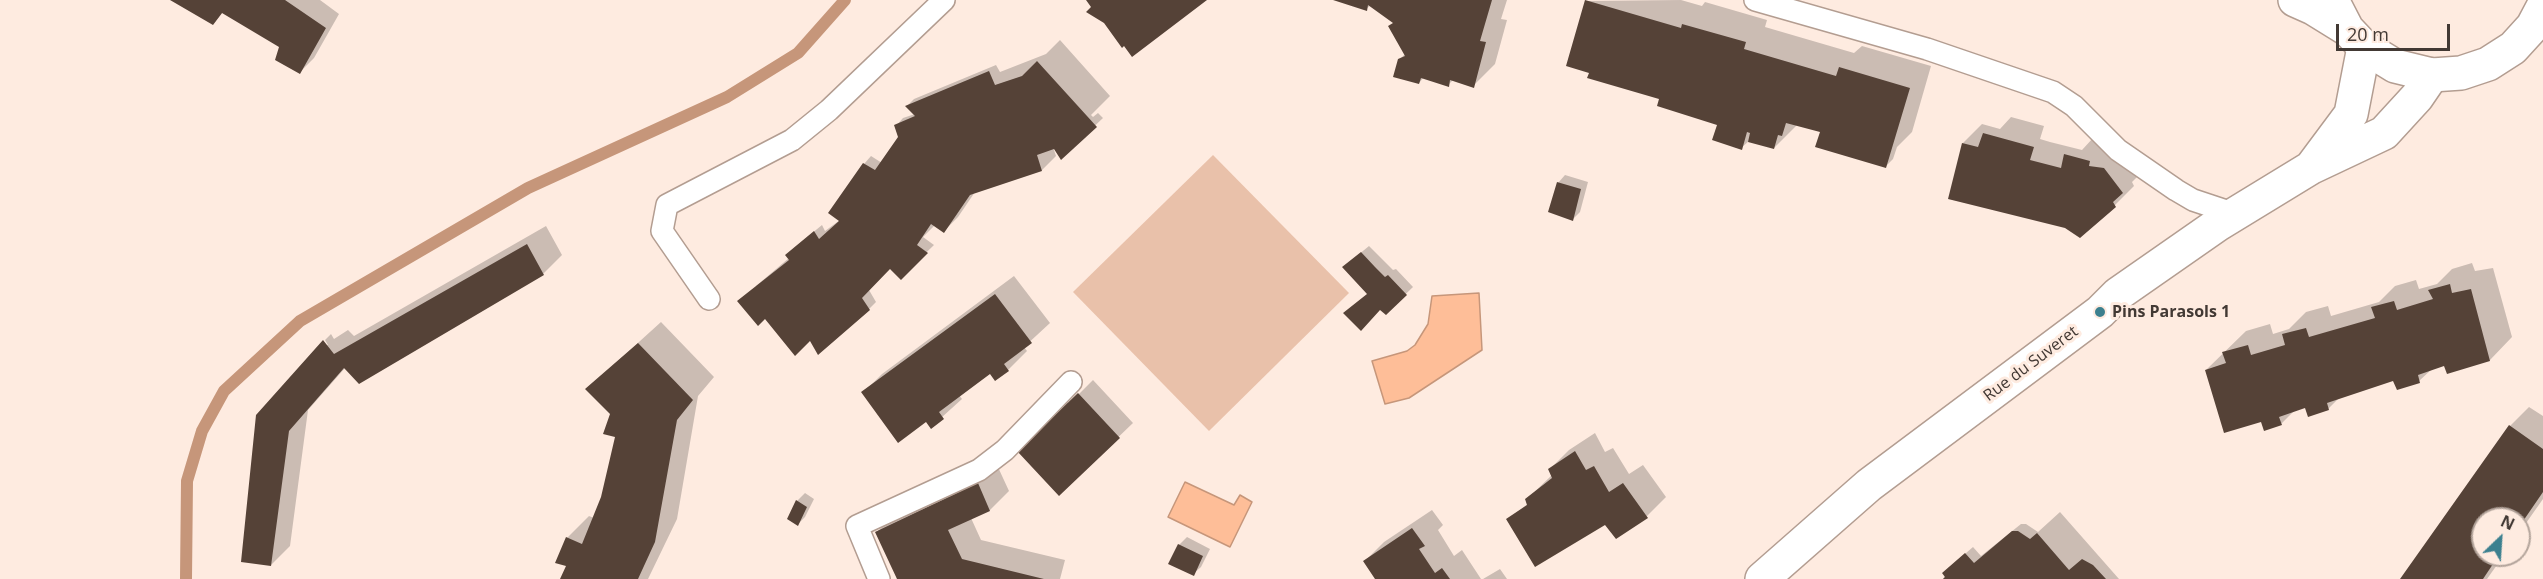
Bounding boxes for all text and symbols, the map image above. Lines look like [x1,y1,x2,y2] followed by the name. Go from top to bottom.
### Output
[2339,12,2453,50] scale bar
[2347,22,2389,46] text: 20 m
[2112,302,2230,322] place label: Pins Parasols 1
[2093,305,2107,319] marker: Pins Parasols 1
[1980,322,2082,406] street label: Rue du Suveret
[2471,507,2531,567] north arrow
[2497,510,2518,535] text: N

